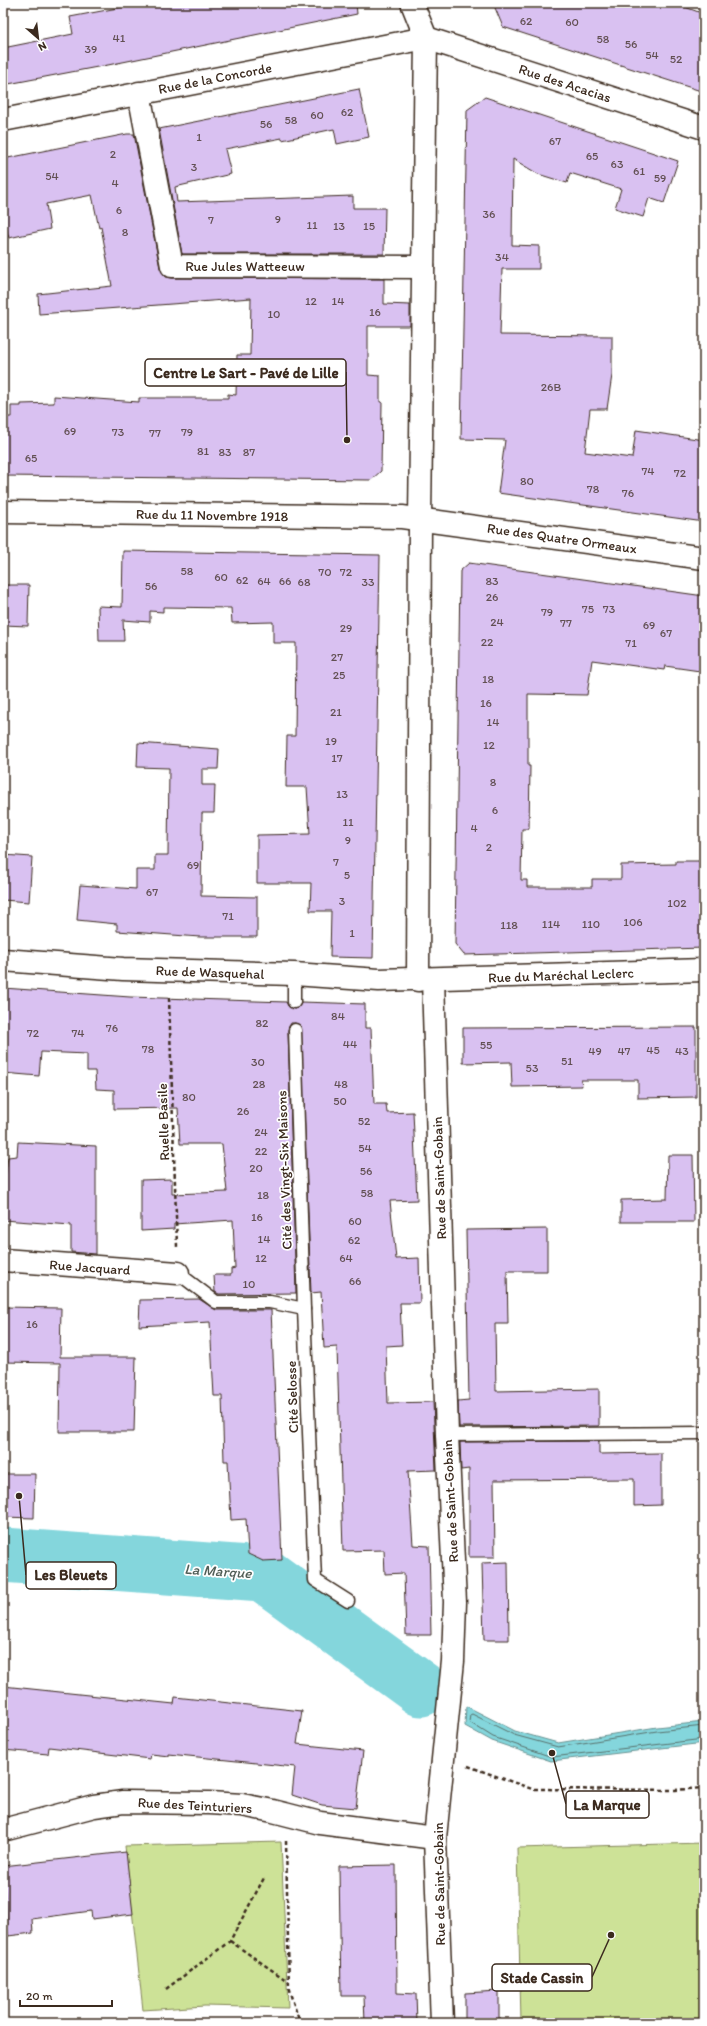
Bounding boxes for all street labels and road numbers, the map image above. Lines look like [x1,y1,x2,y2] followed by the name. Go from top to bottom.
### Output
[157,59,274,98] street label: Rue de la Concorde
[516,61,613,106] street label: Rue des Acacias
[185,258,305,275] street label: Rue Jules Watteeuw
[136,506,289,525] street label: Rue du 11 Novembre 1918
[486,520,638,557] street label: Rue des Quatre Ormeaux
[155,962,265,983] street label: Rue de Wasquehal
[488,964,635,987] street label: Rue du Maréchal Leclerc
[154,1083,173,1161] street label: Ruelle Basile
[273,1090,296,1250] street label: Cité des Vingt-Six Maisons
[429,1116,450,1240] street label: Rue de Saint-Gobain
[49,1256,131,1279] street label: Rue Jacquard
[283,1360,302,1433] street label: Cité Selosse
[439,1439,462,1563] street label: Rue de Saint-Gobain
[137,1794,253,1817] street label: Rue des Teinturiers
[430,1822,449,1946] street label: Rue de Saint-Gobain

